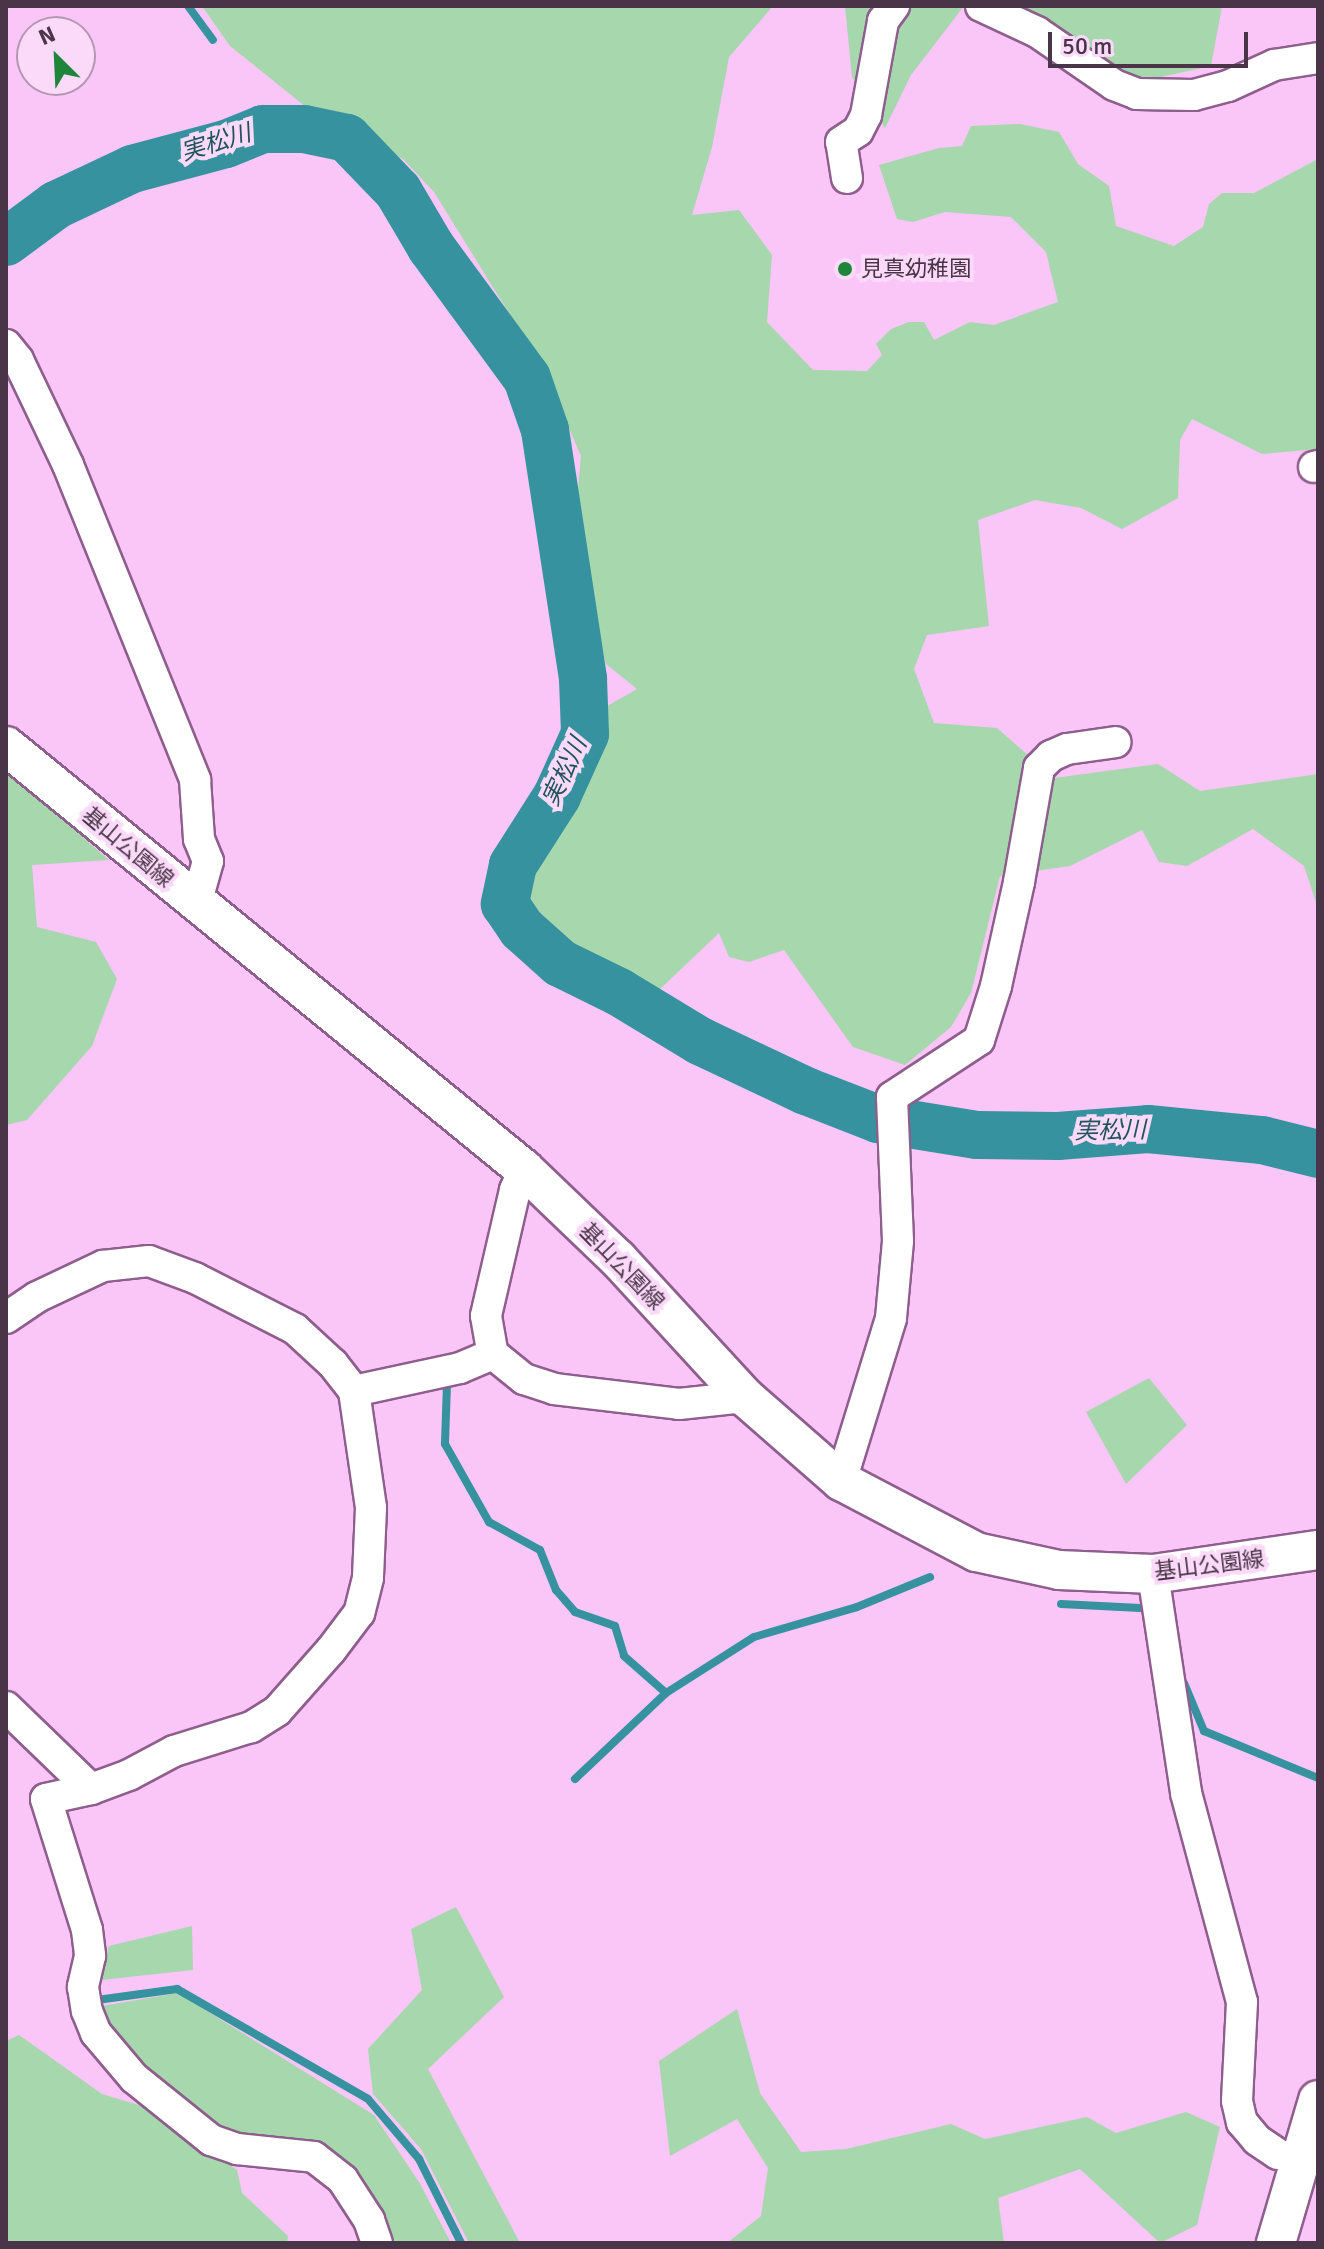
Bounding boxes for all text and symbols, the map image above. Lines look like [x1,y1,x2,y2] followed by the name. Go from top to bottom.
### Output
[16,16,96,96] north arrow
[1052,16,1252,66] scale bar
[34,20,59,51] text: N
[1062,31,1112,61] text: 50 m
[177,119,255,167] water label: 実松川
[861,256,971,282] place label: 見真幼稚園
[836,260,854,278] marker: 見真幼稚園
[537,733,593,811] water label: 実松川
[77,802,179,892] street label: 基山公園線
[1074,1116,1146,1146] water label: 実松川
[574,1217,670,1315] street label: 基山公園線
[1153,1545,1265,1585] street label: 基山公園線

